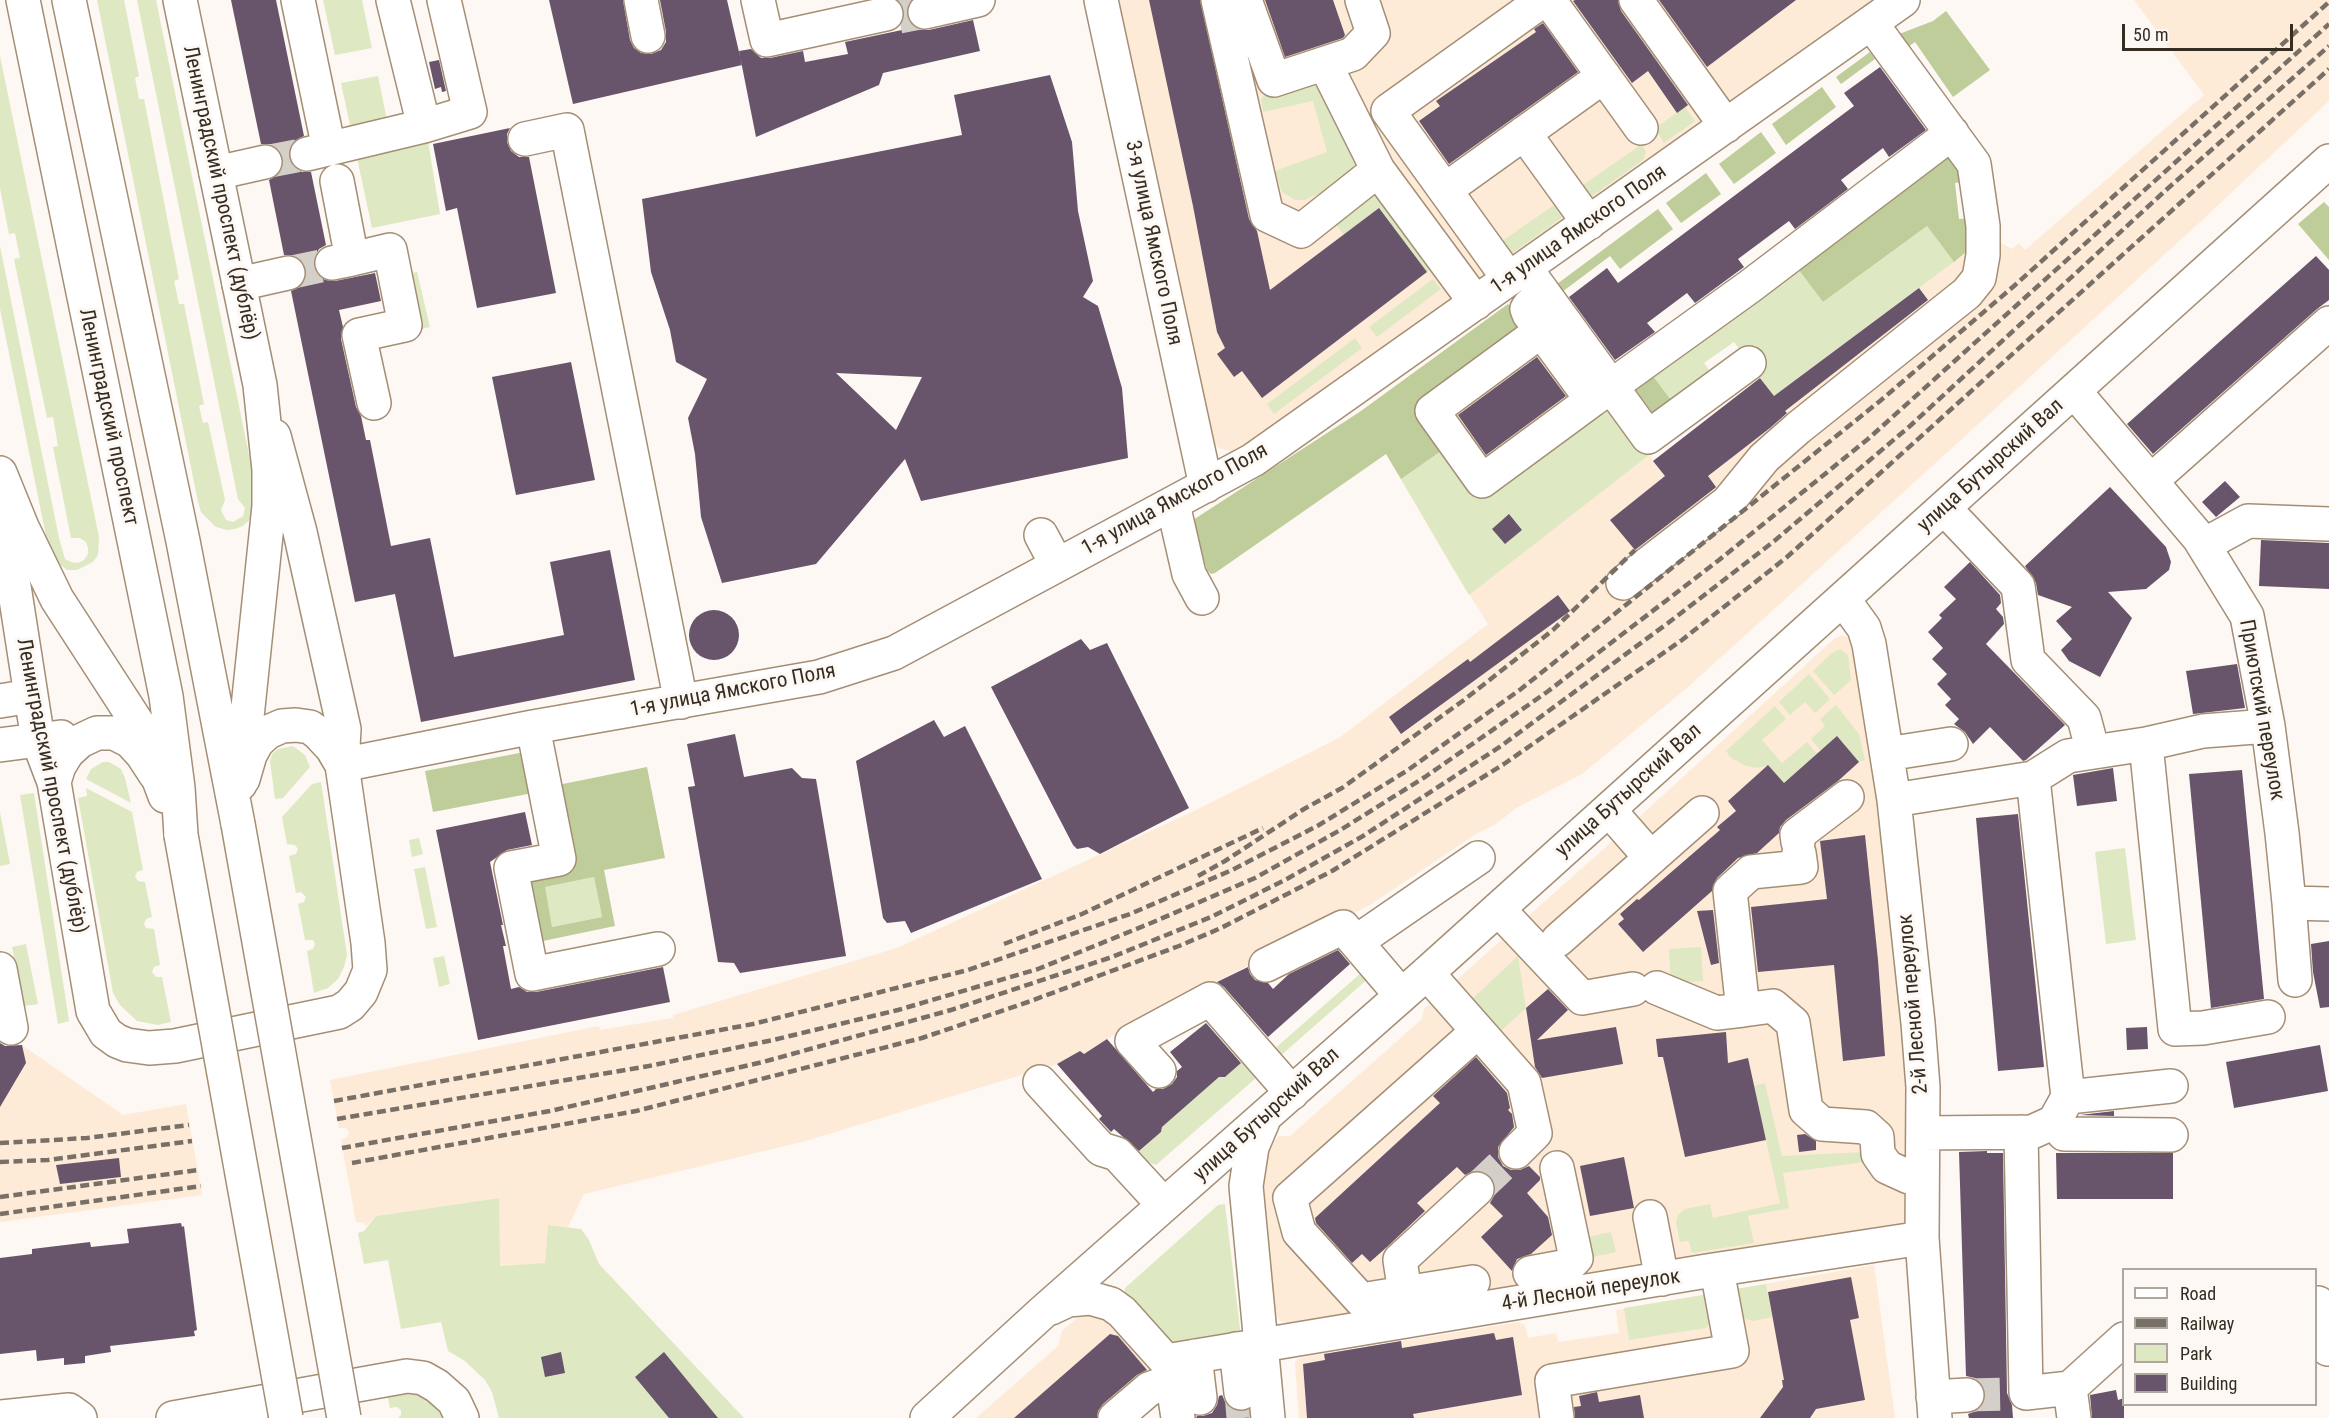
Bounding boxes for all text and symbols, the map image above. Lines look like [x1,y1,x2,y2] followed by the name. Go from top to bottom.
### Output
[2125,12,2296,50] scale bar
[2133,24,2168,45] text: 50 m
[176,43,264,343] street label: Ленинградский проспект (дублёр)
[1119,138,1187,348] street label: 3-я улица Ямского Поля
[1486,160,1672,300] street label: 1-я улица Ямского Поля
[73,306,143,528] street label: Ленинградский проспект
[1913,394,2069,538] street label: улица Бутырский Вал
[1078,438,1272,562] street label: 1-я улица Ямского Поля
[2233,618,2289,802] street label: Приютский переулок
[10,636,92,936] street label: Ленинградский проспект (дублёр)
[628,659,838,723] street label: 1-я улица Ямского Поля
[1551,719,1707,863] street label: улица Бутырский Вал
[1894,913,1934,1095] street label: 2-й Лесной переулок
[1189,1043,1345,1187] street label: улица Бутырский Вал
[1500,1264,1682,1318] street label: 4-й Лесной переулок
[2122,1268,2317,1406] legend
[2180,1283,2216,1304] text: Road
[2180,1313,2234,1334] text: Railway
[2180,1343,2212,1364] text: Park
[2180,1373,2237,1394] text: Building

